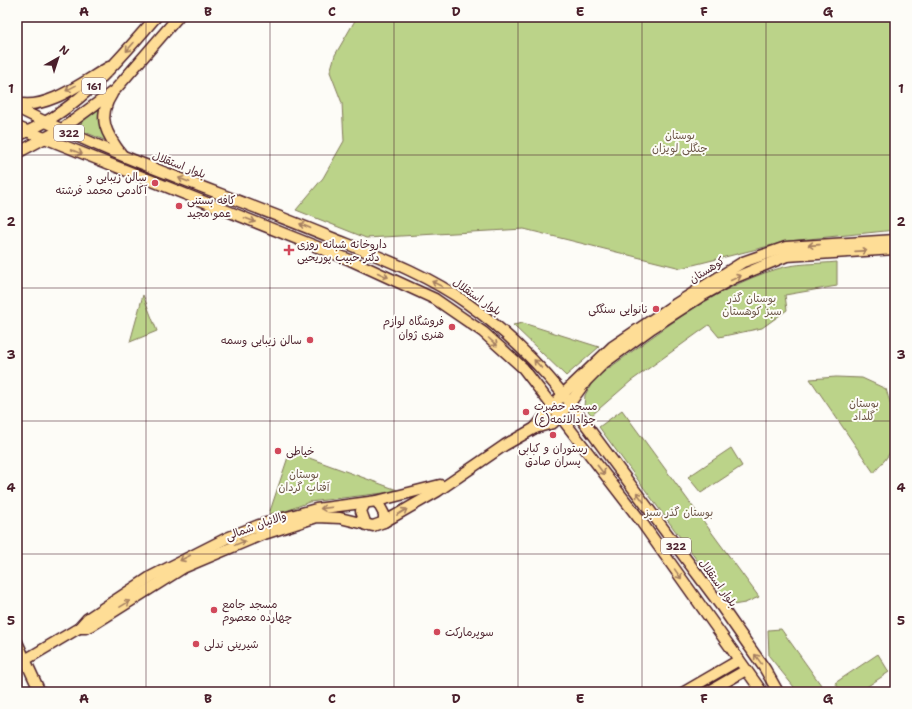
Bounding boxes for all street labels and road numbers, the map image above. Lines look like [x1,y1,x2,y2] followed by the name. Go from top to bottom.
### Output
[82,78,106,94] road number: 161
[54,125,84,141] road number: 322
[150,148,208,182] street label: بلوار استقلال
[686,253,728,287] street label: کوهستان
[450,275,504,319] street label: بلوار استقلال
[223,508,289,544] street label: والائیان شمالی
[661,538,691,554] road number: 322
[695,556,741,610] street label: بلوار استقلال

